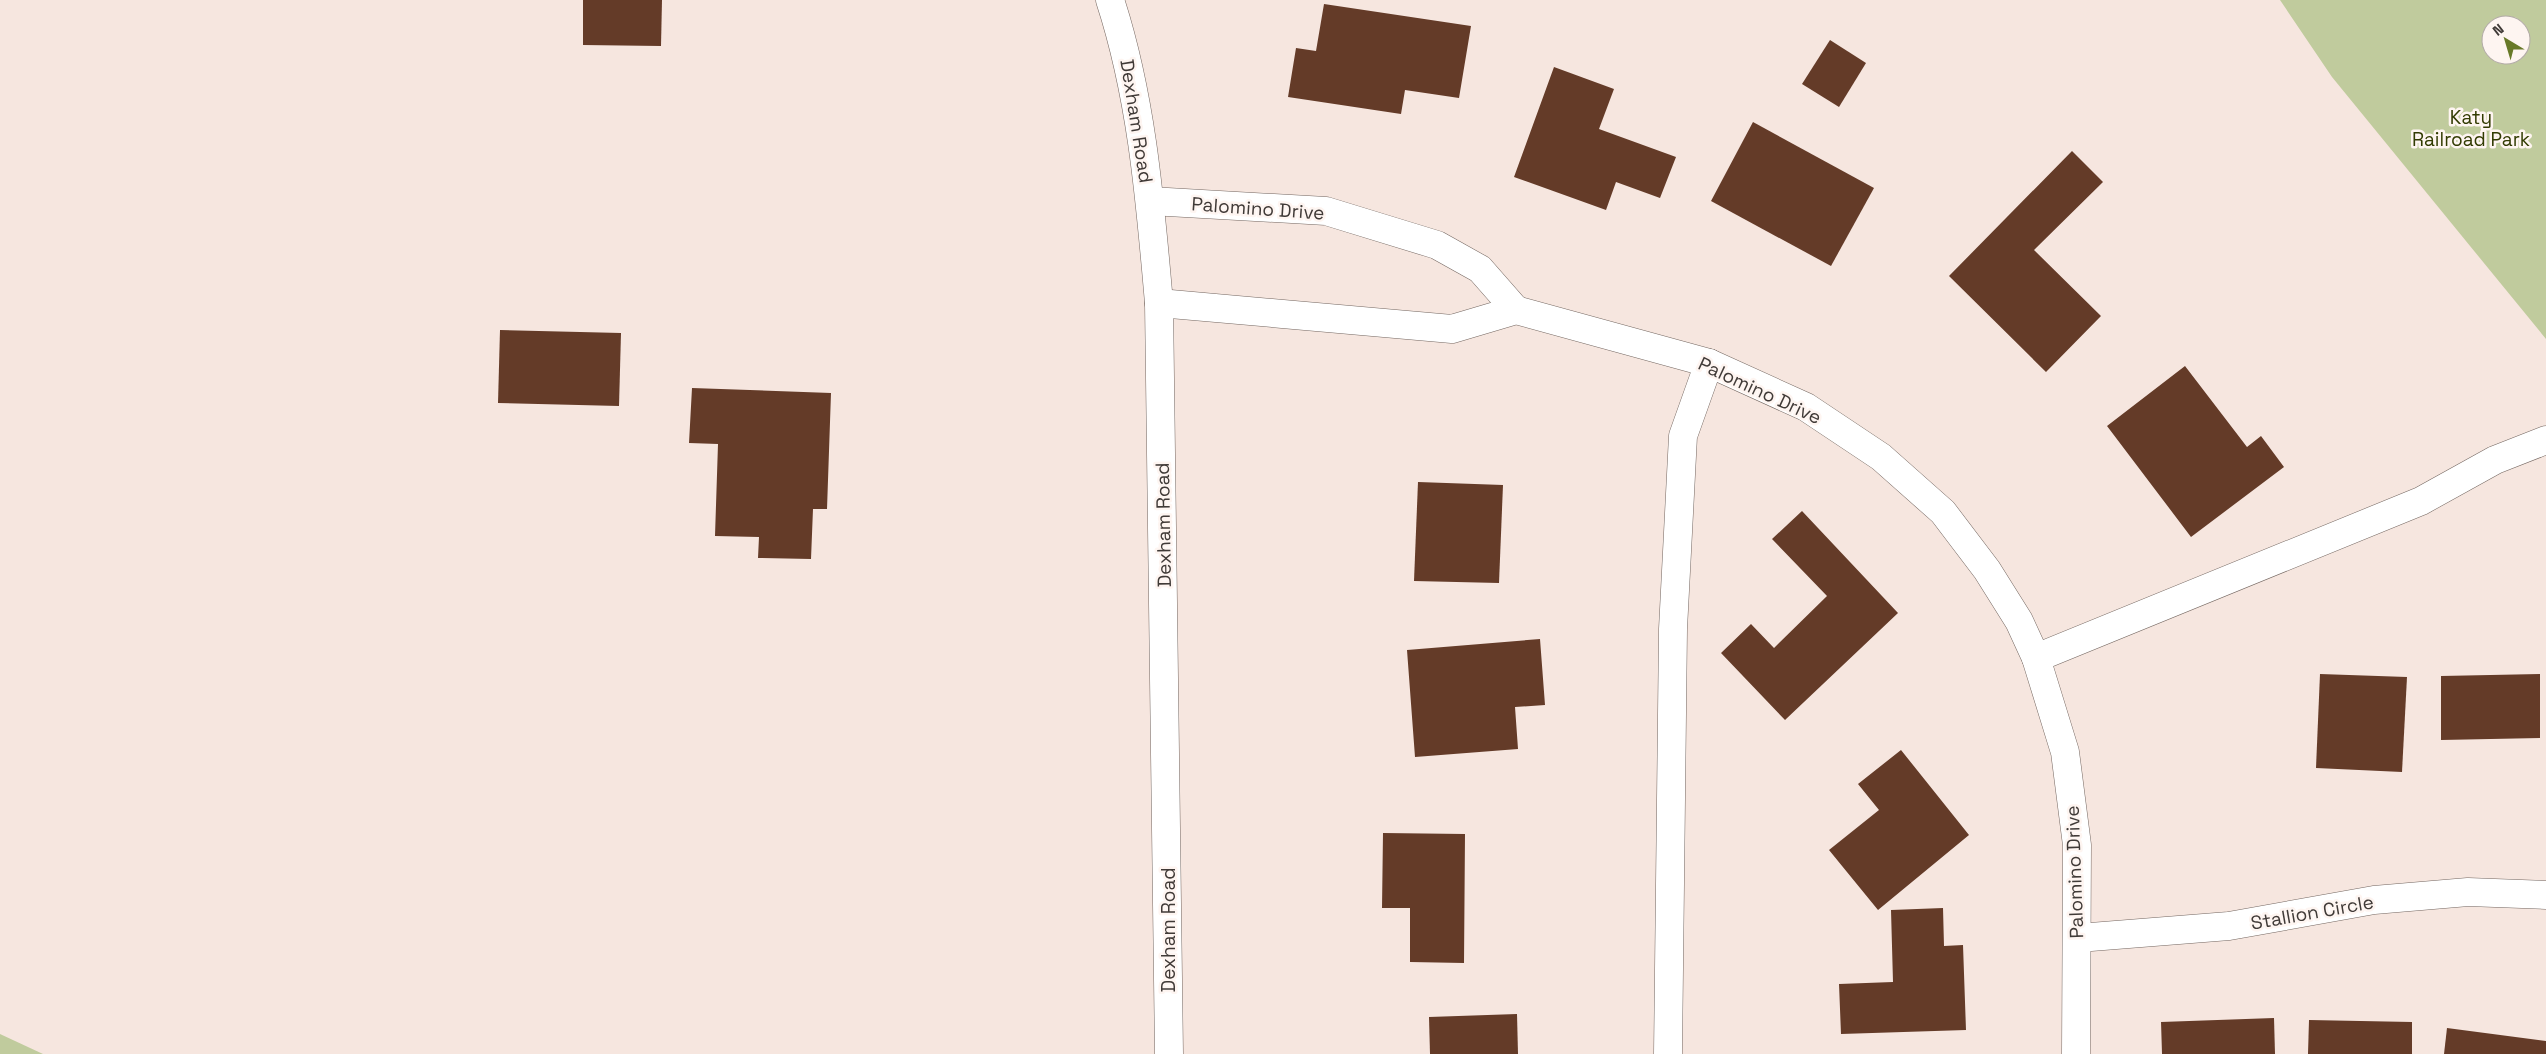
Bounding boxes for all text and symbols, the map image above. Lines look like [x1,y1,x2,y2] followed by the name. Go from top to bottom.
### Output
[2481,15,2531,65] north arrow
[2489,20,2507,40] text: N
[1114,57,1159,185] street label: Dexham Road
[2412,105,2530,152] park label: Katy Railroad Park
[1191,191,1325,226] street label: Palomino Drive
[1694,351,1825,430] street label: Palomino Drive
[1150,462,1177,588] street label: Dexham Road
[2060,805,2089,939] street label: Palomino Drive
[1156,868,1181,992] street label: Dexham Road
[2249,889,2376,936] street label: Stallion Circle

